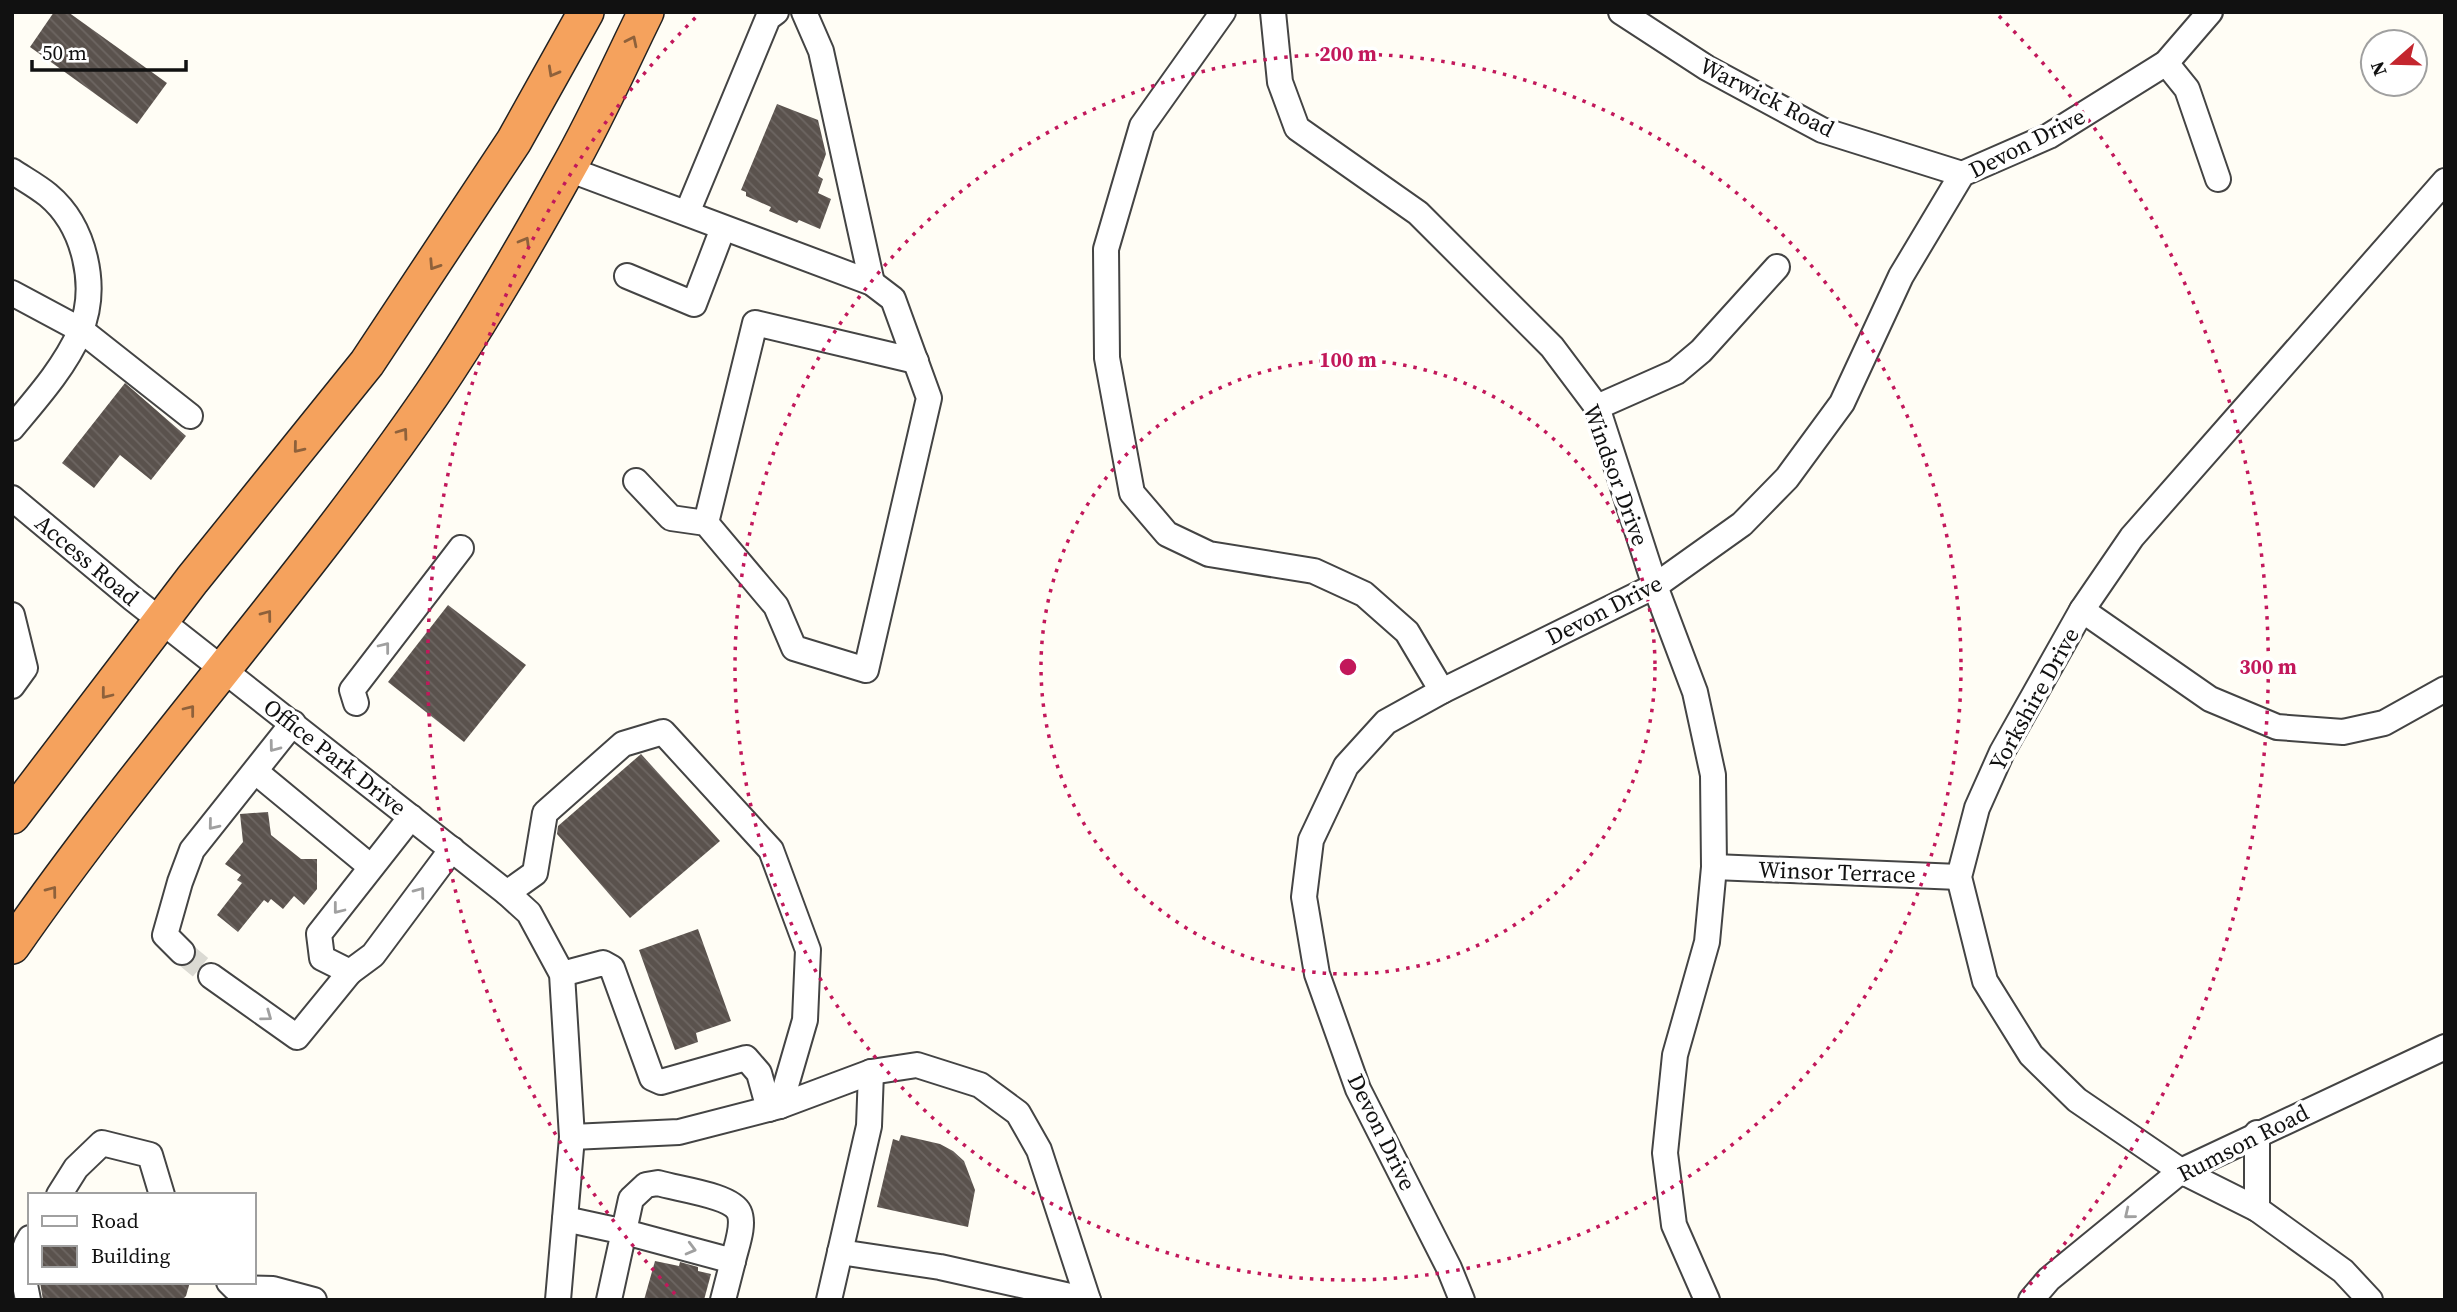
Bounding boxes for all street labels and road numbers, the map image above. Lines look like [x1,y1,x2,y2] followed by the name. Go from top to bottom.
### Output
[1694,49,1840,145] street label: Warwick Road
[1963,100,2091,186] street label: Devon Drive
[1576,400,1656,550] street label: Windsor Drive
[28,507,146,613] street label: Access Road
[1540,567,1668,653] street label: Devon Drive
[1981,622,2087,776] street label: Yorkshire Drive
[257,691,413,823] street label: Office Park Drive
[1758,853,1916,891] street label: Winsor Terrace
[1340,1068,1424,1196] street label: Devon Drive
[2172,1096,2314,1190] street label: Rumson Road

